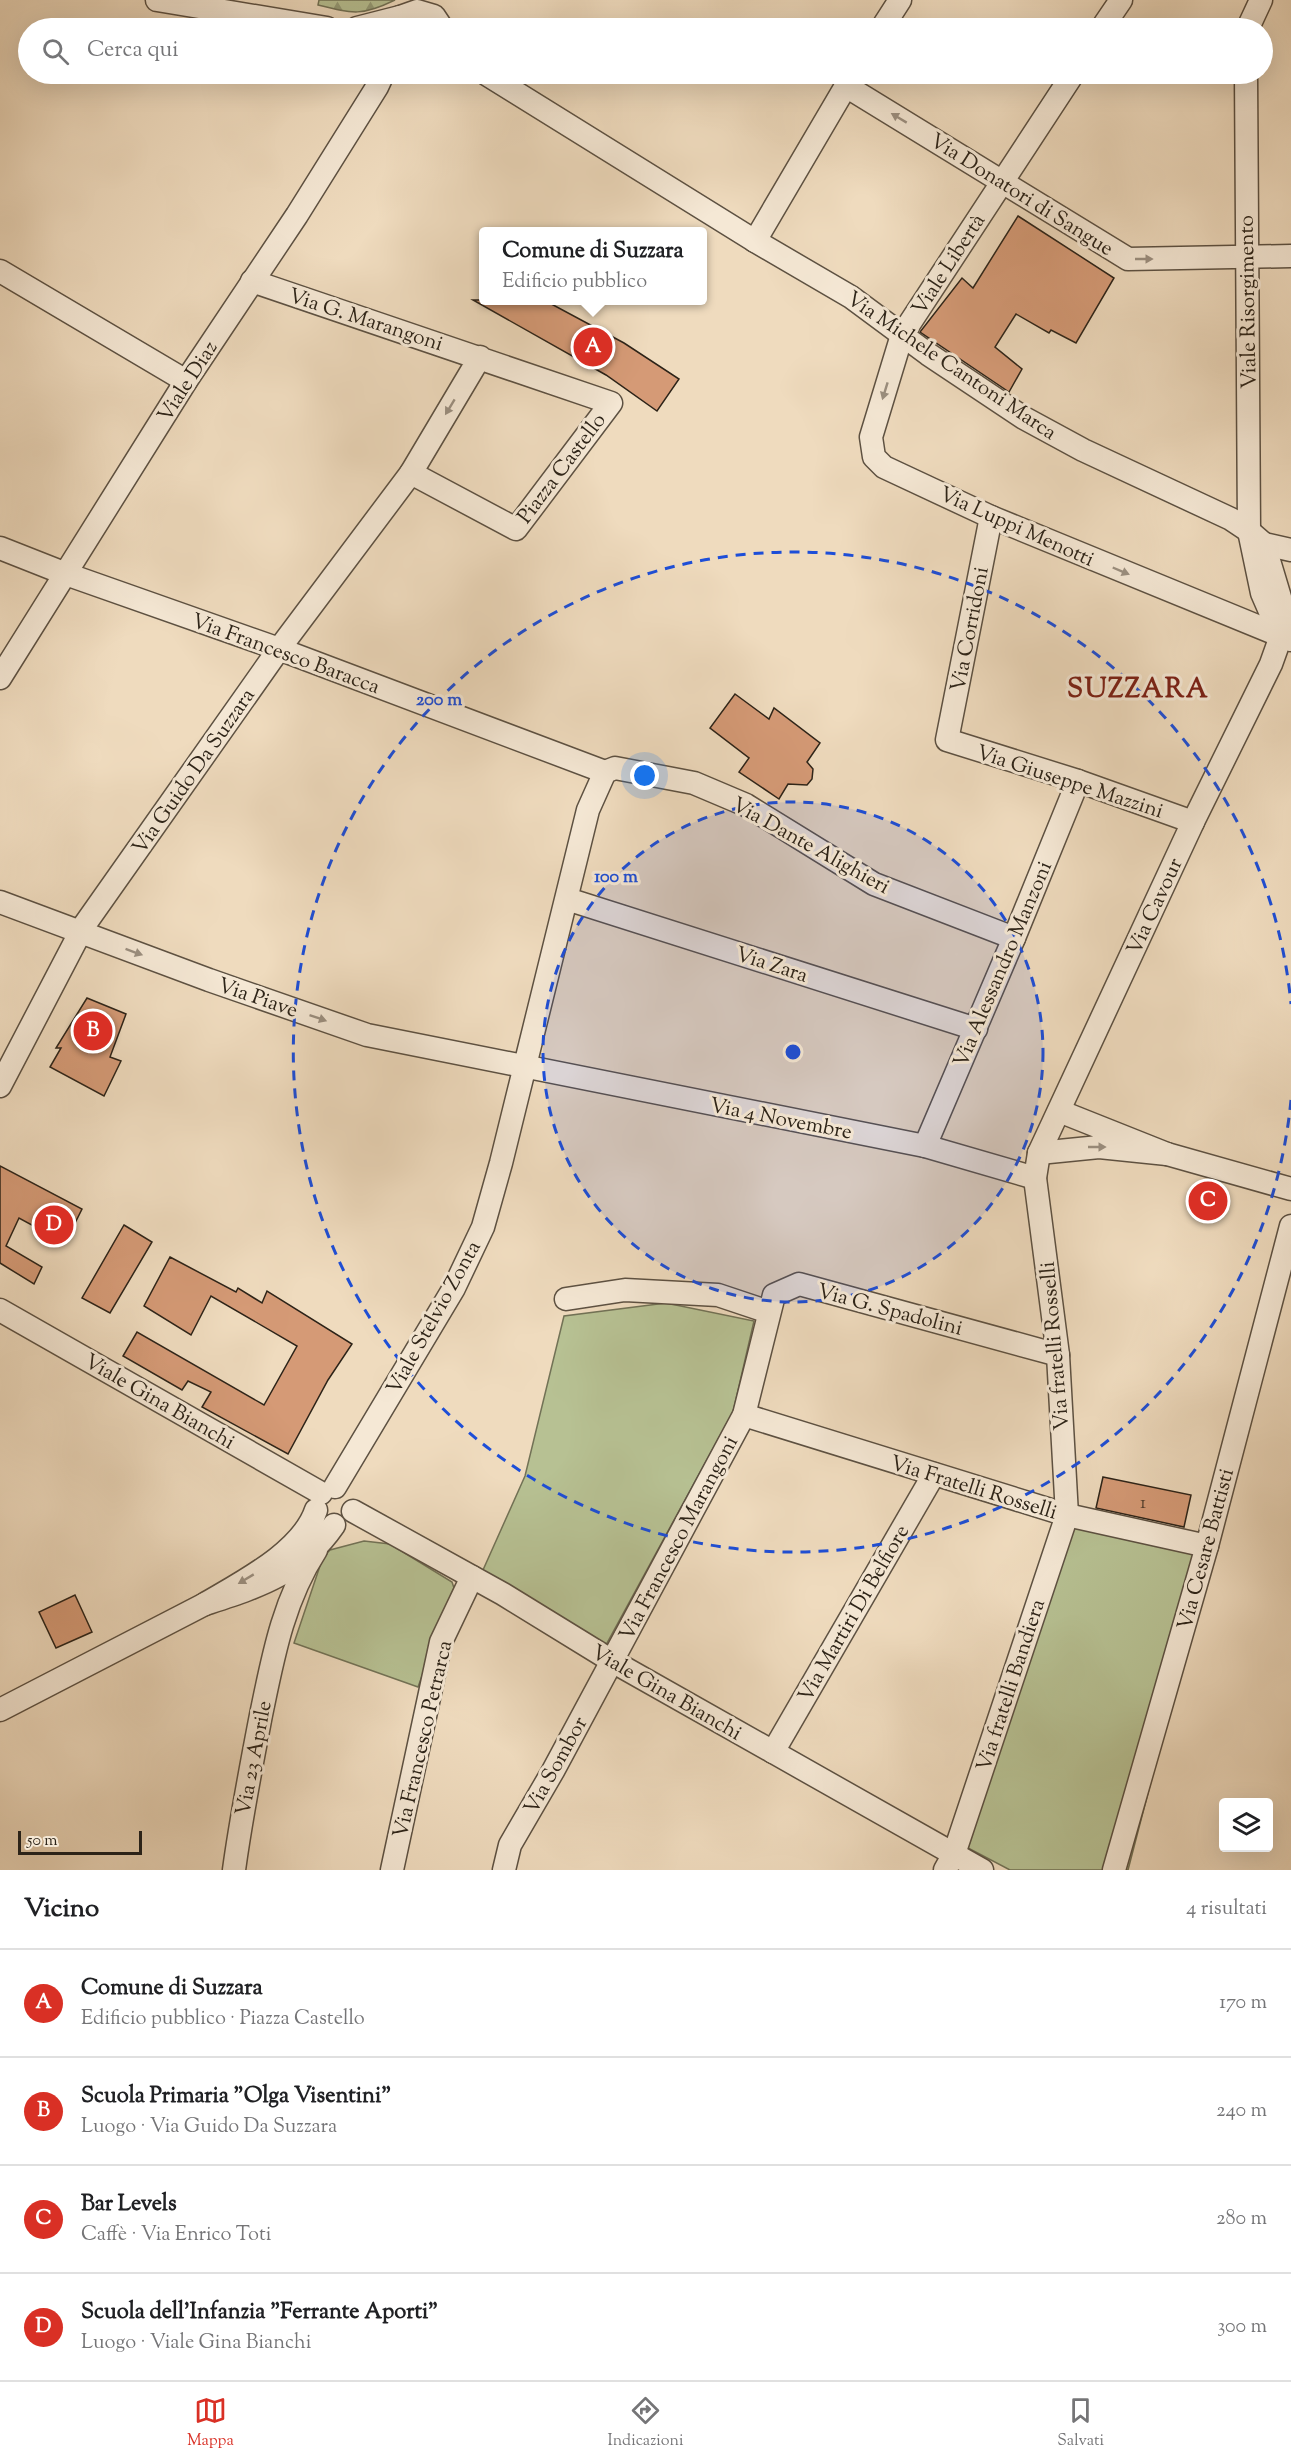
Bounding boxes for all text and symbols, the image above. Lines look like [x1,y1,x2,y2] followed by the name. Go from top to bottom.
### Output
[18,18,1273,84] search box
[39,35,72,68] icon: search
[87,35,178,67] text: Cerca qui
[891,113,907,124] one-way arrow
[923,127,1119,264] street label: Via Donatori di Sangue
[906,208,994,322] street label: Viale Libertà
[1232,215,1266,389] street label: Viale Risorgimento
[479,227,707,305] popup
[502,236,684,268] text: Comune di Suzzara
[1135,254,1154,264] one-way arrow
[502,268,647,297] text: Edificio pubblico
[284,282,447,360] street label: Via G. Marangoni
[840,285,1062,449] street label: Via Michele Cantoni Marca
[574,324,612,370] pin: A
[151,336,226,429] street label: Viale Diaz
[880,382,889,400] one-way arrow
[444,399,455,415] one-way arrow
[511,408,614,531] street label: Piazza Castello
[934,480,1099,575] street label: Via Luppi Menotti
[944,564,998,694] street label: Via Corridoni
[1112,567,1130,576] one-way arrow
[187,607,384,703] street label: Via Francesco Baracca
[1067,671,1209,710] district label: SUZZARA
[126,683,264,861] street label: Via Guido Da Suzzara
[416,688,462,714] text: 200 m
[972,738,1167,827] street label: Via Giuseppe Mazzini
[630,761,659,790] your location
[726,791,895,903] street label: Via Dante Alighieri
[1120,853,1191,960] street label: Via Cavour
[947,857,1061,1073] street label: Via Alessandro Manzoni
[594,865,638,891] text: 100 m
[731,940,812,992] street label: Via Zara
[125,948,143,958] one-way arrow
[213,971,301,1027] street label: Via Piave
[74,1008,112,1054] pin: B
[309,1014,327,1024] one-way arrow
[783,1042,803,1062] centre of rings
[707,1091,855,1148] street label: Via 4 Novembre
[1087,1142,1106,1152] one-way arrow
[1188,1178,1228,1224] pin: C
[34,1202,74,1248] pin: D
[380,1235,490,1400] street label: Viale Stelvio Zonta
[1034,1260,1078,1431] street label: Via fratelli Rosselli
[813,1277,966,1345] street label: Via G. Spadolini
[78,1347,240,1458] street label: Viale Gina Bianchi
[613,1431,747,1647] street label: Via Francesco Marangoni
[886,1449,1061,1529] street label: Via Fratelli Rosselli
[1171,1465,1243,1634] street label: Via Cesare Battisti
[1140,1491,1146,1517] house number: 1
[792,1520,918,1708] street label: Via Martiri Di Belfiore
[238,1574,254,1585] one-way arrow
[970,1595,1054,1776] street label: Via fratelli Bandiera
[387,1637,461,1841] street label: Via Francesco Petrarca
[585,1638,747,1749] street label: Viale Gina Bianchi
[229,1698,281,1818] street label: Via 23 Aprile
[517,1711,596,1820] street label: Via Sombor
[1219,1798,1273,1852] map controls
[1219,1798,1273,1852] button: layers
[18,1828,142,1856] scale bar
[27,1830,58,1853] text: 50 m
[24,1891,99,1928] text: Vicino
[1186,1895,1267,1924] text: 4 risultati
[81,1973,263,2005] text: Comune di Suzzara
[35,1989,52,2018] text: A
[1219,1989,1267,2018] text: 170 m
[81,2005,365,2034] text: Edificio pubblico · Piazza Castello
[81,2081,391,2113] text: Scuola Primaria "Olga Visentini"
[37,2097,50,2126] text: B
[1216,2097,1267,2126] text: 240 m
[81,2113,337,2142] text: Luogo · Via Guido Da Suzzara
[81,2189,177,2221] text: Bar Levels
[35,2205,52,2234] text: C
[1216,2205,1267,2234] text: 280 m
[81,2221,271,2250] text: Caffè · Via Enrico Toti
[81,2297,438,2329] text: Scuola dell'Infanzia "Ferrante Aporti"
[36,2313,51,2342] text: D
[1217,2313,1267,2342] text: 300 m
[81,2329,311,2358] text: Luogo · Viale Gina Bianchi
[187,2394,234,2453] tab: Mappa
[608,2394,684,2453] tab: Indicazioni
[1057,2394,1104,2453] tab: Salvati

